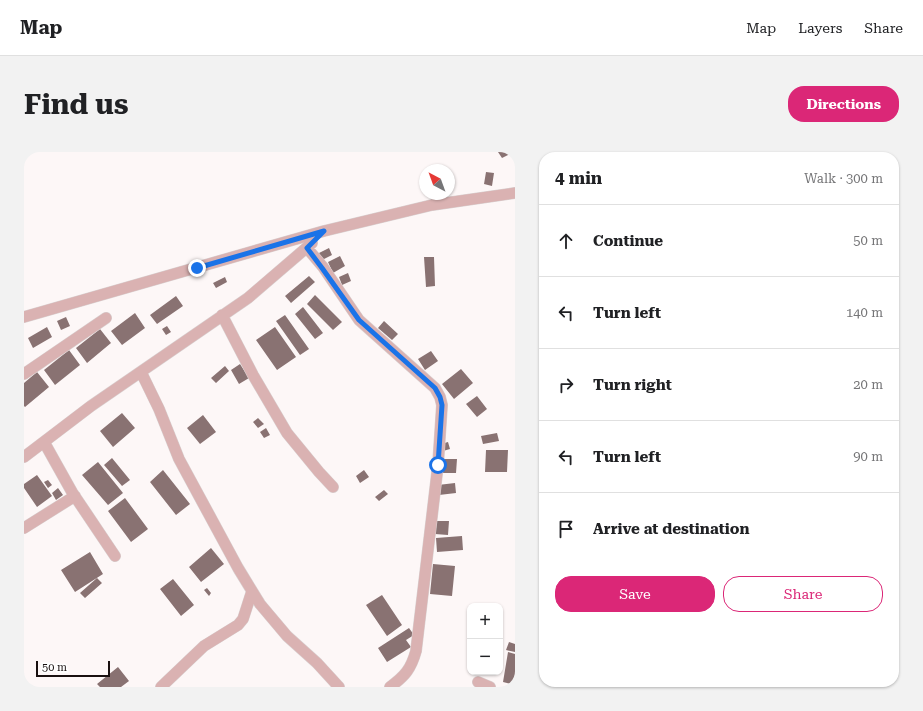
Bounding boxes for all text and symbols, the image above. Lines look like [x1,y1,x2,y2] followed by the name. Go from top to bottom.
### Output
[20,16,62,39] text: Map
[746,20,776,36] text: Map
[798,20,842,36] text: Layers
[864,20,903,36] text: Share
[788,86,899,122] button: Directions
[24,88,128,121] text: Find us
[419,164,455,200] north arrow
[555,168,602,188] text: 4 min
[804,171,883,186] text: Walk · 300 m
[555,230,577,252] icon: ahead
[593,232,663,250] text: Continue
[853,233,883,248] text: 50 m
[188,259,206,277] route end
[555,302,577,324] icon: left
[593,304,661,322] text: Turn left
[846,305,883,320] text: 140 m
[555,374,577,396] icon: right
[593,376,672,394] text: Turn right
[853,377,883,392] text: 20 m
[555,446,577,468] icon: left
[593,448,661,466] text: Turn left
[853,449,883,464] text: 90 m
[429,456,447,474] route start
[555,518,577,540] icon: arrive
[593,520,749,538] text: Arrive at destination
[555,576,715,612] button: Save
[723,576,883,612] button: Share
[467,603,503,675] map controls
[467,603,503,639] button: +
[467,639,503,675] button: −
[36,659,110,678] scale bar
[42,661,67,674] text: 50 m

